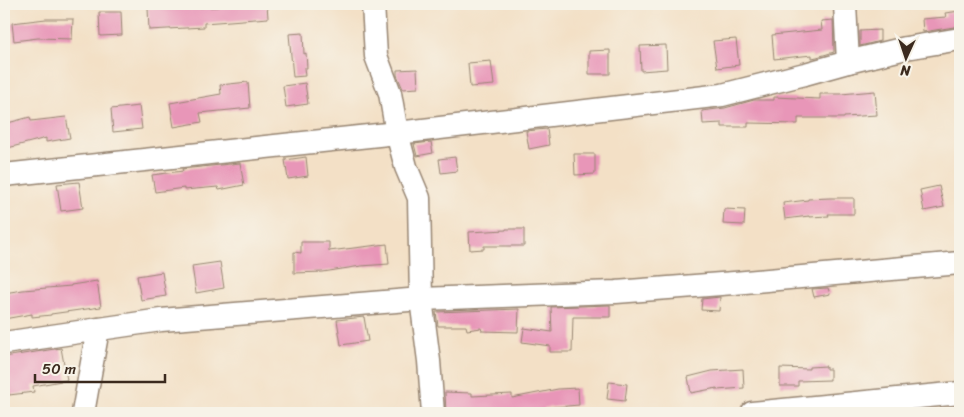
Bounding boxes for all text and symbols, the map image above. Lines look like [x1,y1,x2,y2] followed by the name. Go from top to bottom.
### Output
[882,32,932,82] north arrow
[900,58,912,83] text: N
[35,352,165,384] scale bar
[42,356,77,382] text: 50 m

